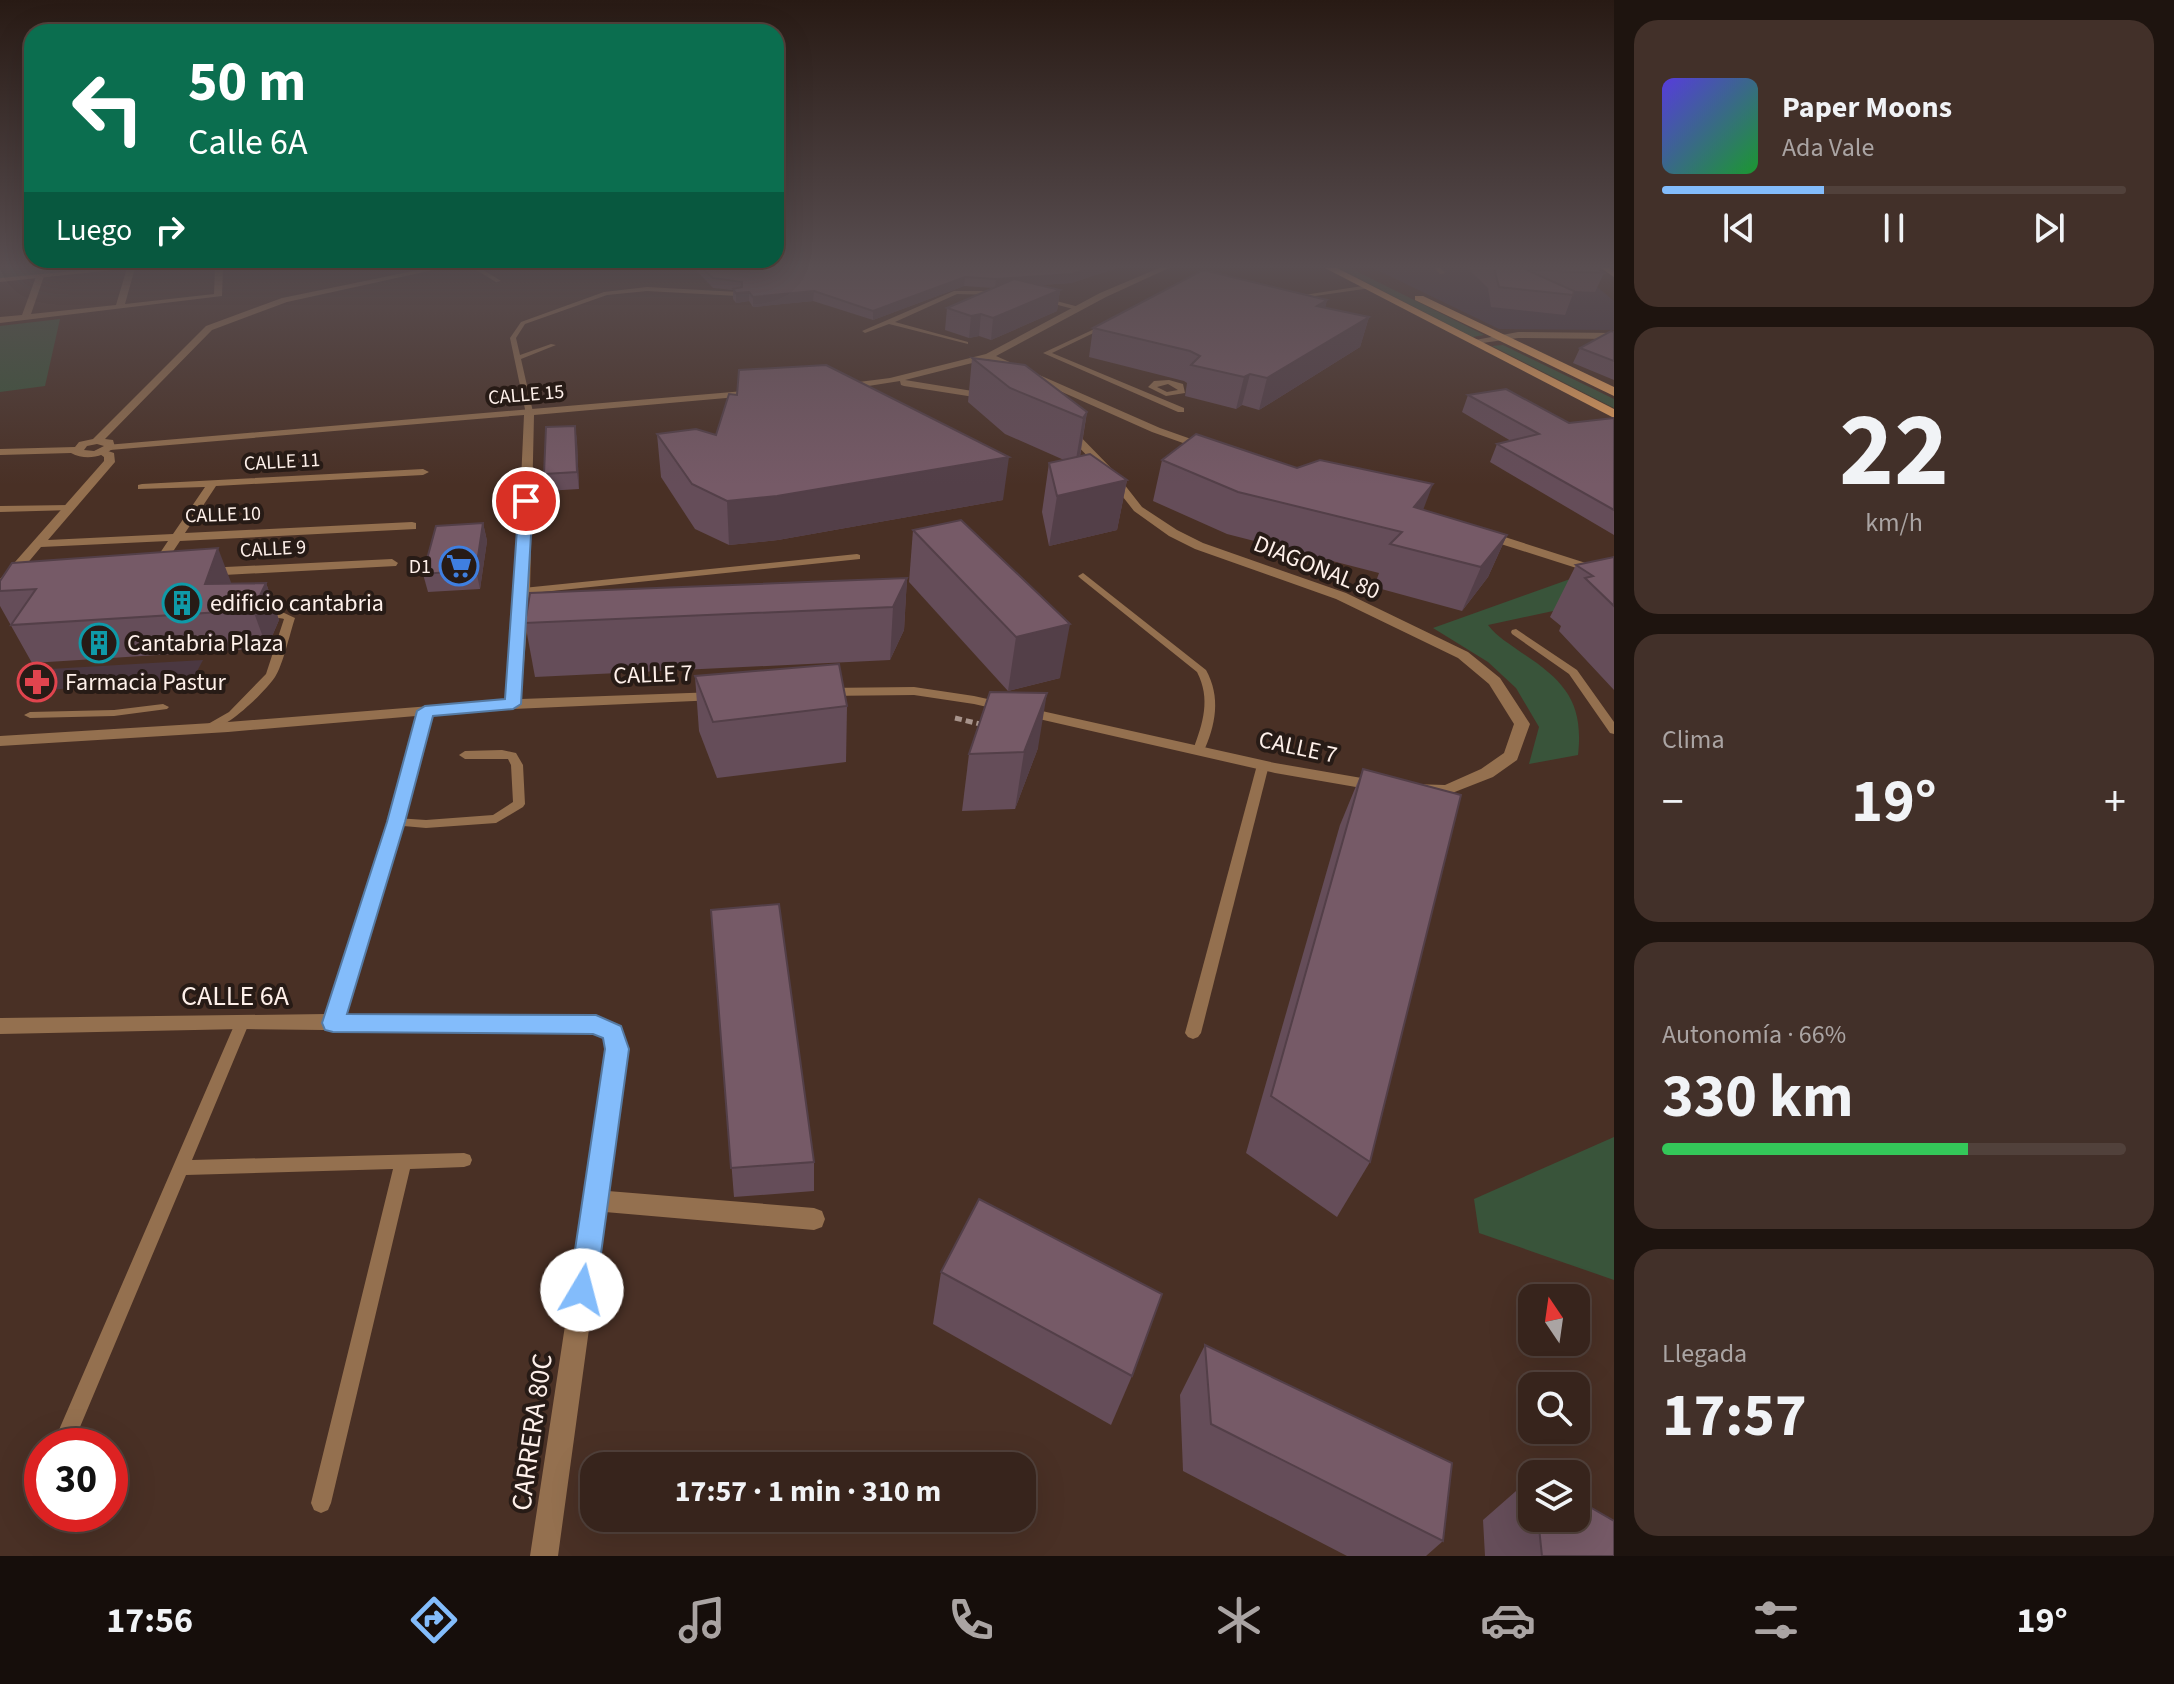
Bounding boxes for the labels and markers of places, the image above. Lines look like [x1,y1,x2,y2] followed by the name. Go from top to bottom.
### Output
[492,467,560,535] pin
[438,545,480,587] supermarket icon: D1
[409,553,431,581] place label: D1
[161,582,203,624] building icon: edificio cantabria
[210,586,384,621] place label: edificio cantabria
[78,622,120,664] building icon: Cantabria Plaza
[127,626,284,661] place label: Cantabria Plaza
[16,661,58,703] pharmacy icon: Farmacia Pastur
[65,665,227,700] place label: Farmacia Pastur

